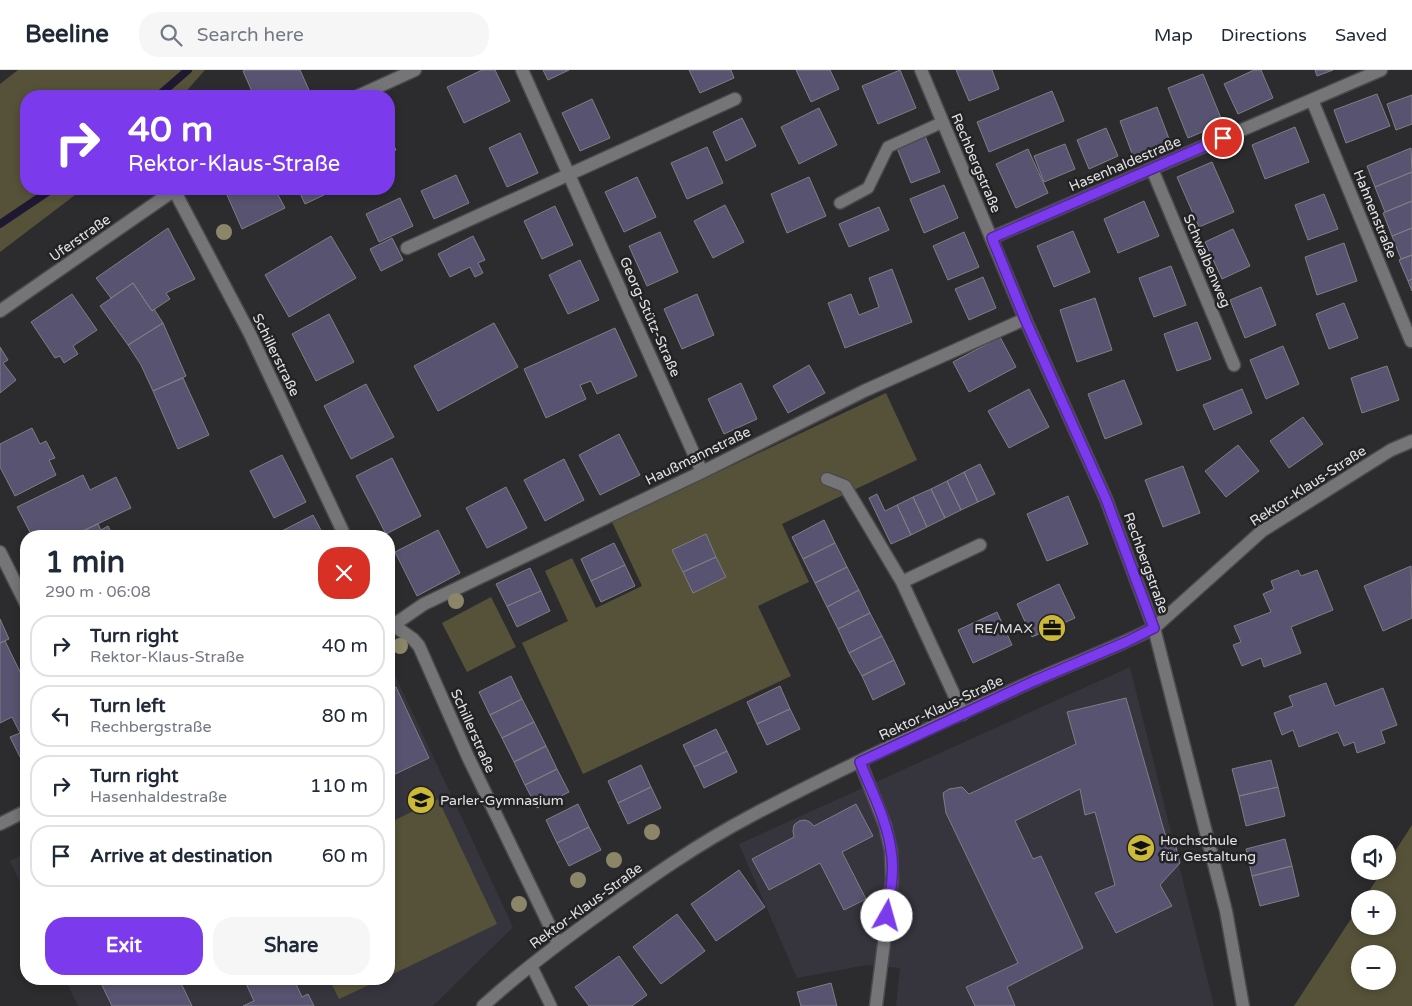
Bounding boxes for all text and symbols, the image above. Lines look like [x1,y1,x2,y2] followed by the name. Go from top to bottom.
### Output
[139,12,489,57] search box
[25,20,109,49] text: Beeline
[157,21,185,49] icon: search
[197,24,304,46] text: Search here
[1154,24,1193,46] text: Map
[1221,24,1307,46] text: Directions
[1335,24,1387,46] text: Saved
[128,109,213,151] text: 40 m
[45,110,110,175] icon: right
[947,111,1005,215] street label: Rechbergstraße
[1202,117,1244,159] pin
[1209,124,1237,152] icon: arrive
[1066,133,1184,195] street label: Hasenhaldestraße
[128,151,340,177] text: Rektor-Klaus-Straße
[1350,167,1400,261] street label: Hahnenstraße
[46,211,114,265] street label: Uferstraße
[1180,212,1234,310] street label: Schwalbenweg
[616,254,684,380] street label: Georg-Stütz-Straße
[249,311,303,399] street label: Schillerstraße
[643,423,753,489] street label: Haußmannstraße
[1247,442,1369,530] street label: Rektor-Klaus-Straße
[1120,510,1172,616] street label: Rechbergstraße
[45,544,125,581] text: 1 min
[318,547,370,599] button: close
[45,582,151,602] text: 290 m · 06:08
[1037,613,1067,643] office icon: RE/MAX
[974,620,1033,637] place label: RE/MAX
[90,625,178,647] text: Turn right
[47,632,75,660] icon: right
[322,635,368,657] text: 40 m
[90,647,244,667] text: Rektor-Klaus-Straße
[876,672,1006,744] street label: Rektor-Klaus-Straße
[447,686,499,776] street label: Schillerstraße
[90,695,166,717] text: Turn left
[47,702,75,730] icon: left
[322,705,368,727] text: 80 m
[90,717,212,737] text: Rechbergstraße
[90,765,178,787] text: Turn right
[47,772,75,800] icon: right
[310,775,368,797] text: 110 m
[406,785,436,815] school or university icon: Parler-Gymnasium
[90,787,227,807] text: Hasenhaldestraße
[440,792,564,809] place label: Parler-Gymnasium
[1160,832,1256,865] place label: Hochschule für Gestaltung
[1126,833,1156,863] school or university icon: Hochschule für Gestaltung
[1351,835,1396,990] map controls
[1351,835,1396,880] button: sound
[47,842,75,870] icon: arrive
[90,845,273,867] text: Arrive at destination
[322,845,368,867] text: 60 m
[526,859,646,953] street label: Rektor-Klaus-Straße
[860,889,912,941] position arrow
[1351,890,1396,935] button: +
[45,917,203,975] button: Exit
[213,917,370,975] button: Share
[1351,945,1396,990] button: −

